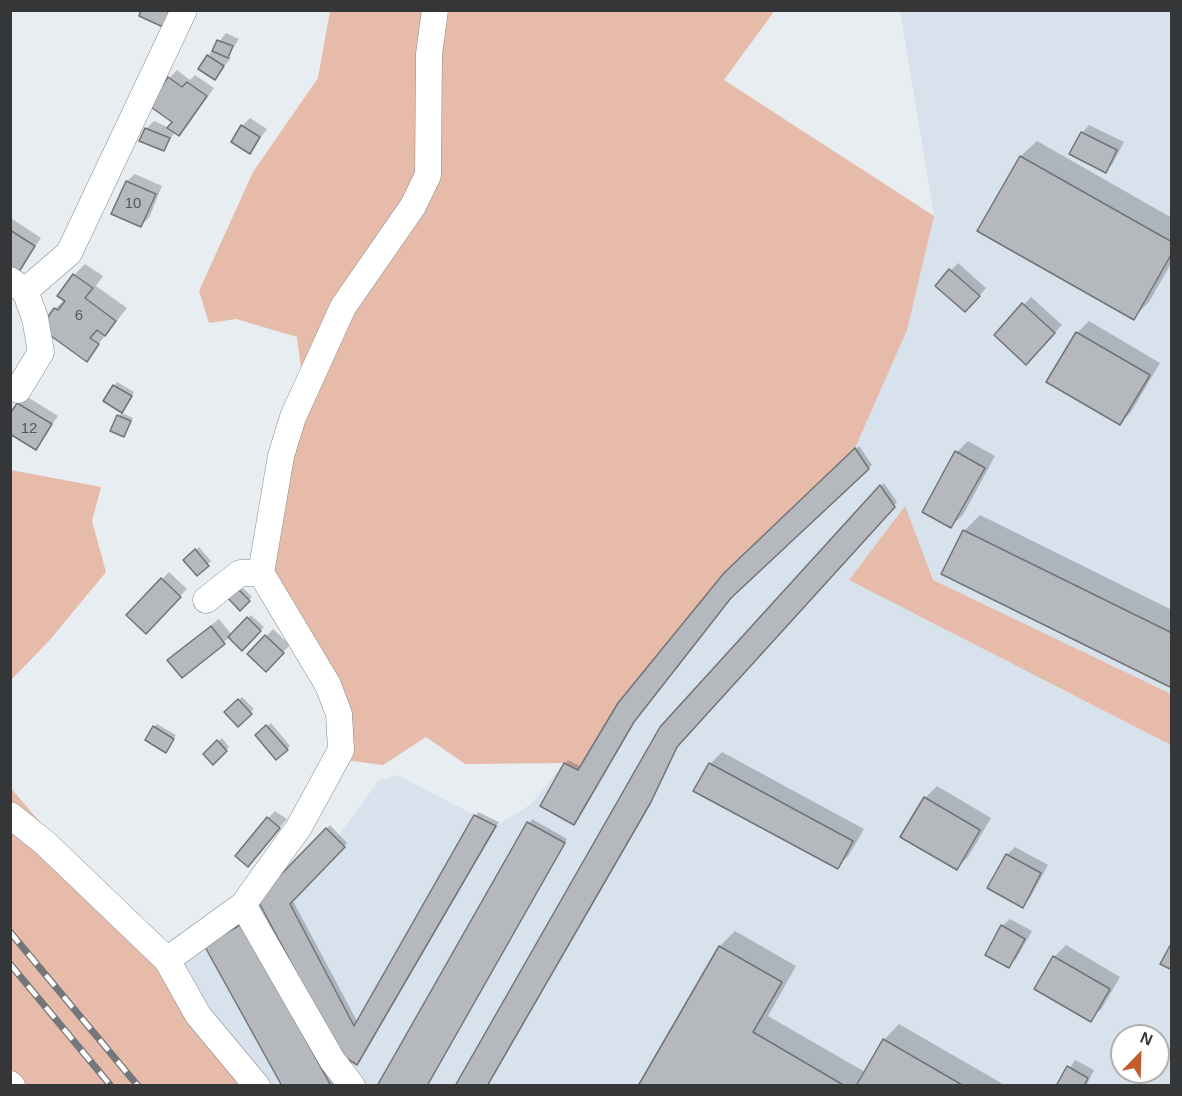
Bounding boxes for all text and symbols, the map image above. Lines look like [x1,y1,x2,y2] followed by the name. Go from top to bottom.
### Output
[125,195,141,213] house number: 10
[75,307,83,325] house number: 6
[21,420,37,438] house number: 12
[1110,1024,1170,1084] north arrow
[1138,1029,1155,1049] text: N

